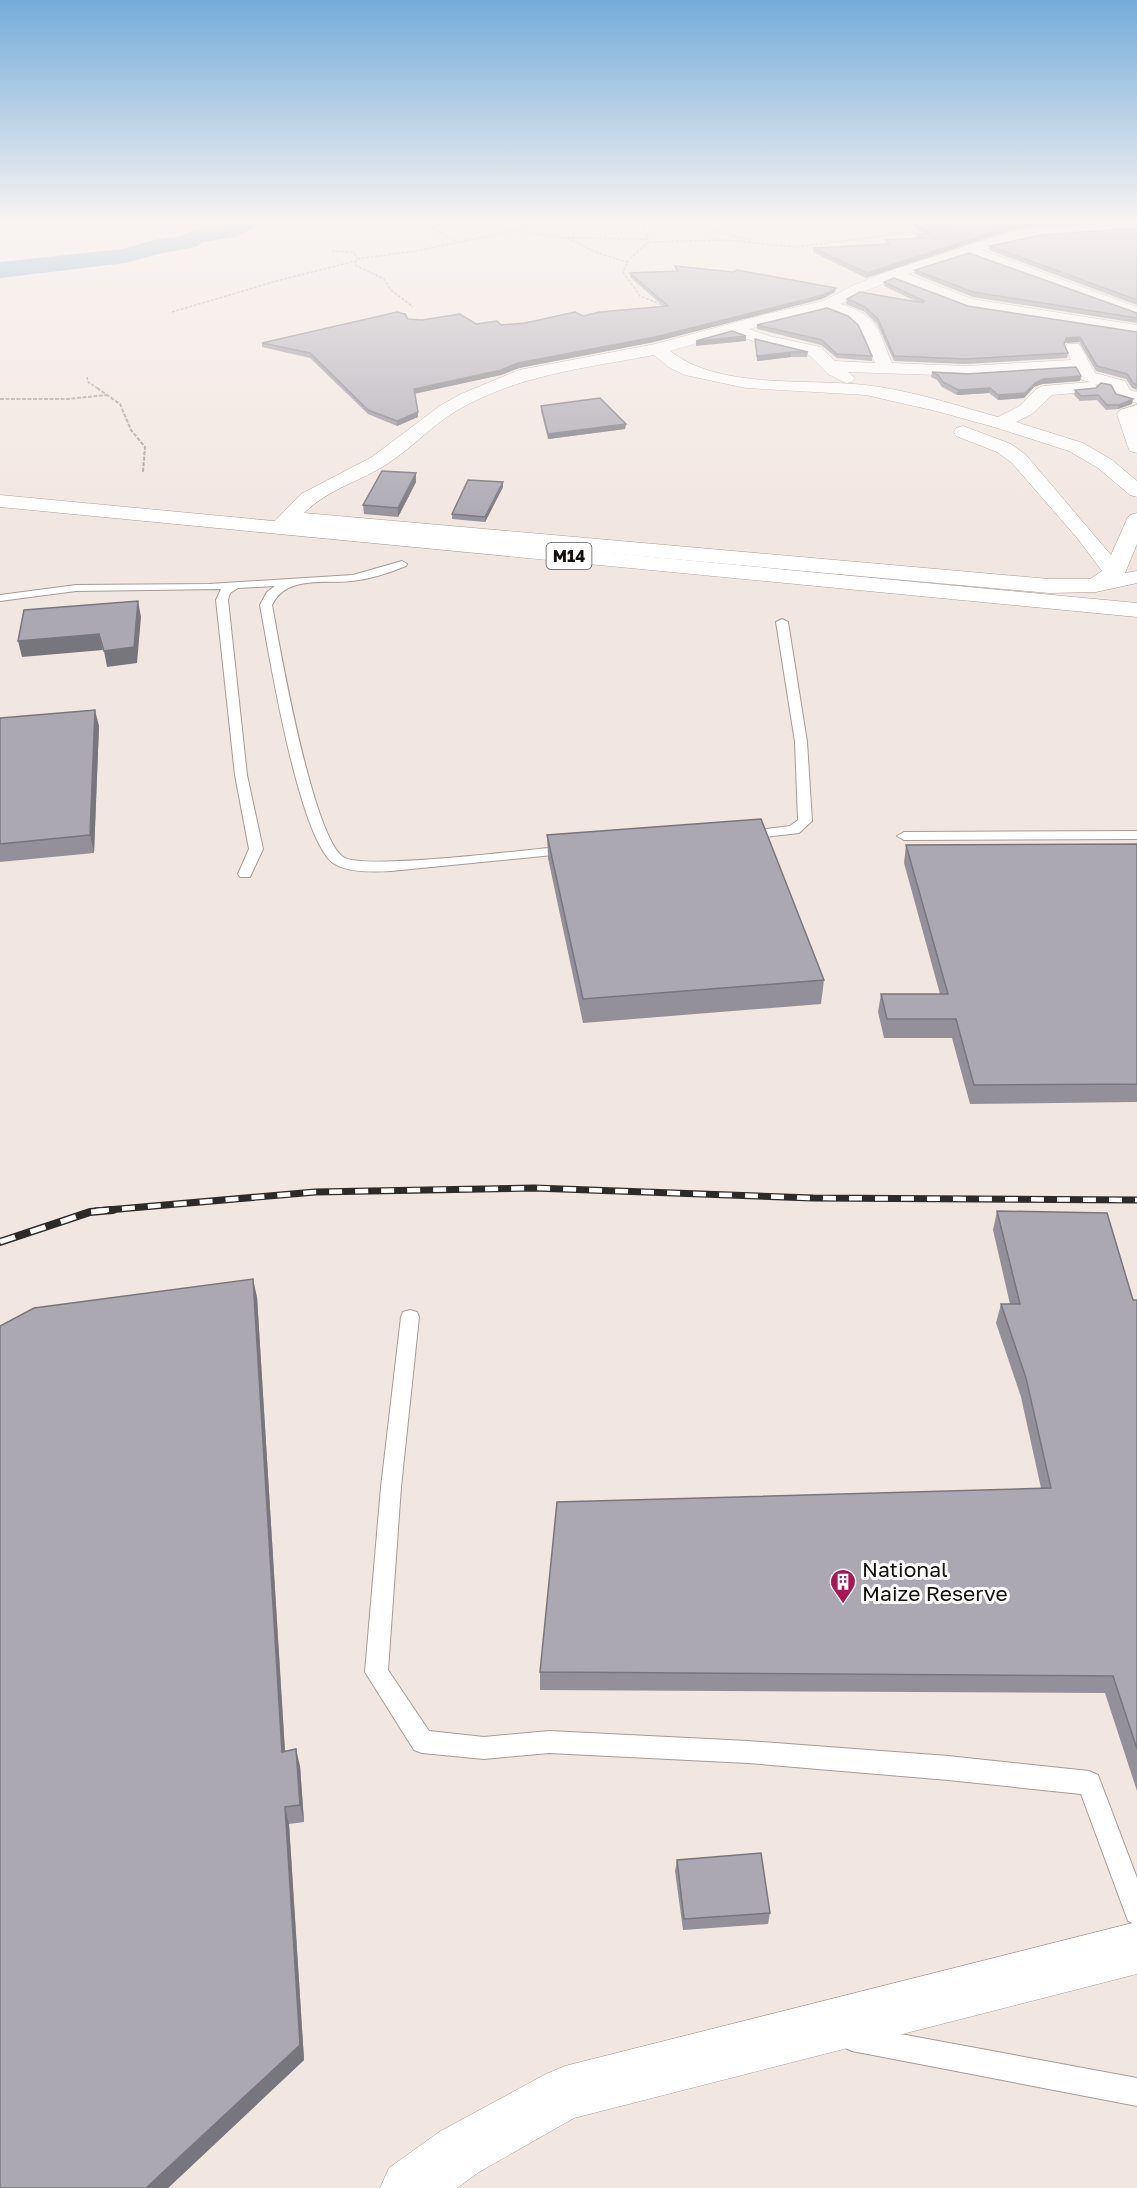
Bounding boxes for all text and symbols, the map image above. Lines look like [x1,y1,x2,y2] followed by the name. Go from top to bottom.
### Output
[546,543,592,569] road number: M14
[862,1556,1008,1606] place label: National Maize Reserve
[828,1567,858,1605] building icon: National Maize Reserve

